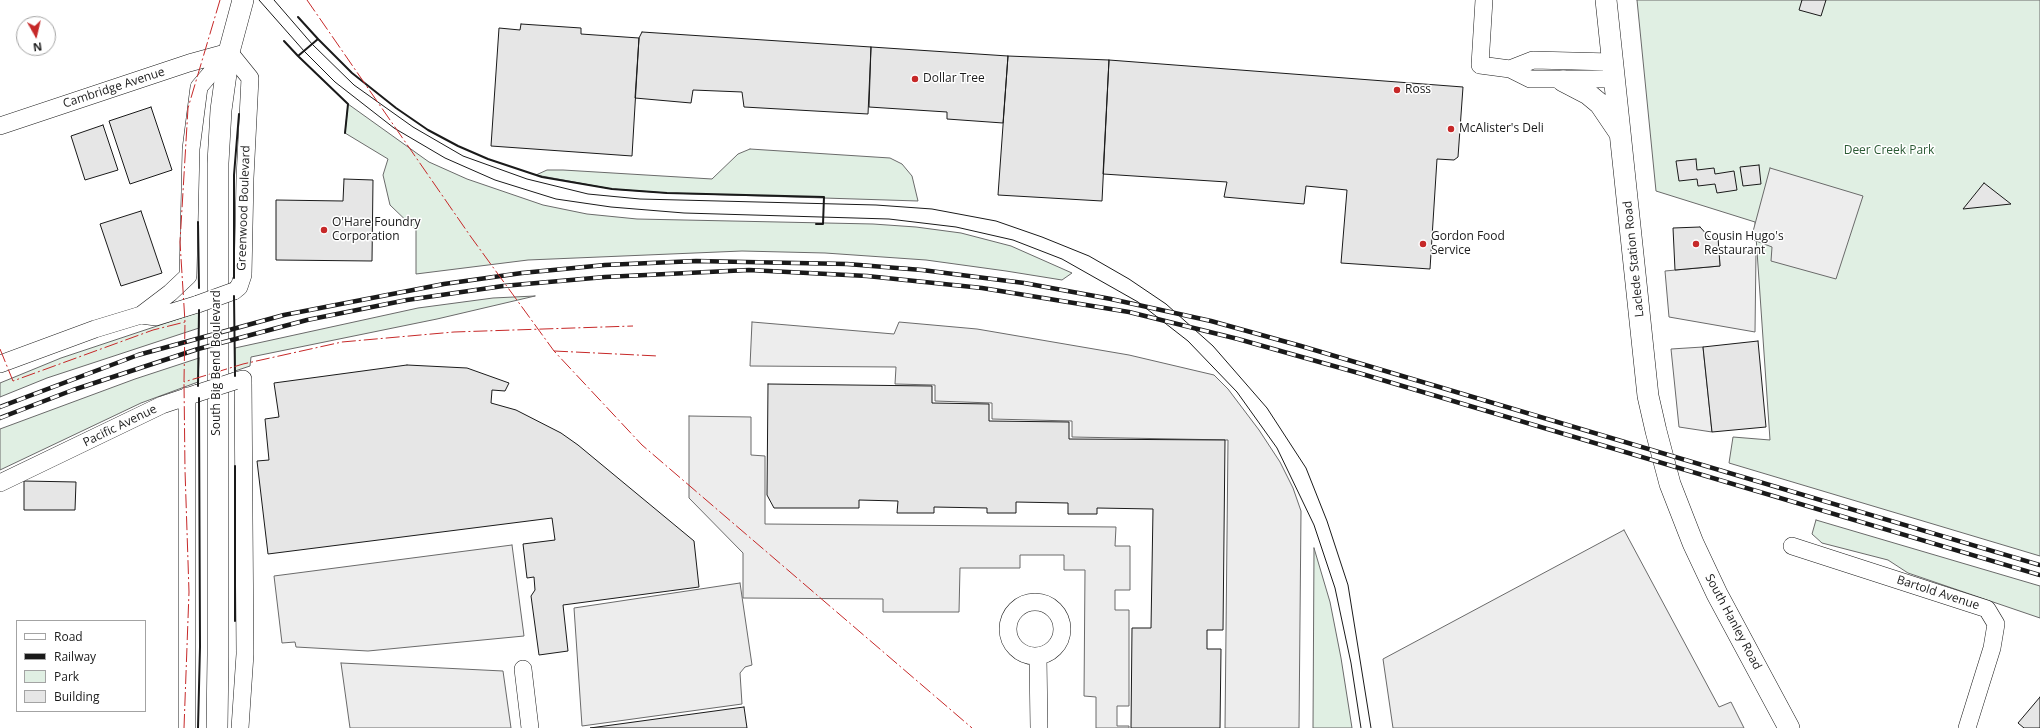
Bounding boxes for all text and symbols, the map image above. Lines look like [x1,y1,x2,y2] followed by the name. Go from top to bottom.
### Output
[16,16,56,56] north arrow
[32,39,43,55] text: N
[61,65,167,111] street label: Cambridge Avenue
[923,72,985,86] place label: Dollar Tree
[910,74,920,84] marker: Dollar Tree
[1405,83,1431,97] place label: Ross
[1392,85,1402,95] marker: Ross
[1459,122,1544,136] place label: McAlister's Deli
[1446,124,1456,134] marker: McAlister's Deli
[1844,144,1934,158] park label: Deer Creek Park
[235,145,253,271] street label: Greenwood Boulevard
[1621,200,1647,318] street label: Laclede Station Road
[332,216,421,244] place label: O'Hare Foundry Corporation
[319,225,329,235] marker: O'Hare Foundry Corporation
[1431,230,1505,258] place label: Gordon Food Service
[1704,230,1784,258] place label: Cousin Hugo's Restaurant
[1418,239,1428,249] marker: Gordon Food Service
[1691,239,1701,249] marker: Cousin Hugo's Restaurant
[210,290,224,436] street label: South Big Bend Boulevard
[81,402,159,450] street label: Pacific Avenue
[1702,572,1764,672] street label: South Hanley Road
[1895,573,1981,613] street label: Bartold Avenue
[16,620,146,712] legend
[54,628,83,645] text: Road
[54,648,96,665] text: Railway
[54,668,79,685] text: Park
[54,688,99,705] text: Building

